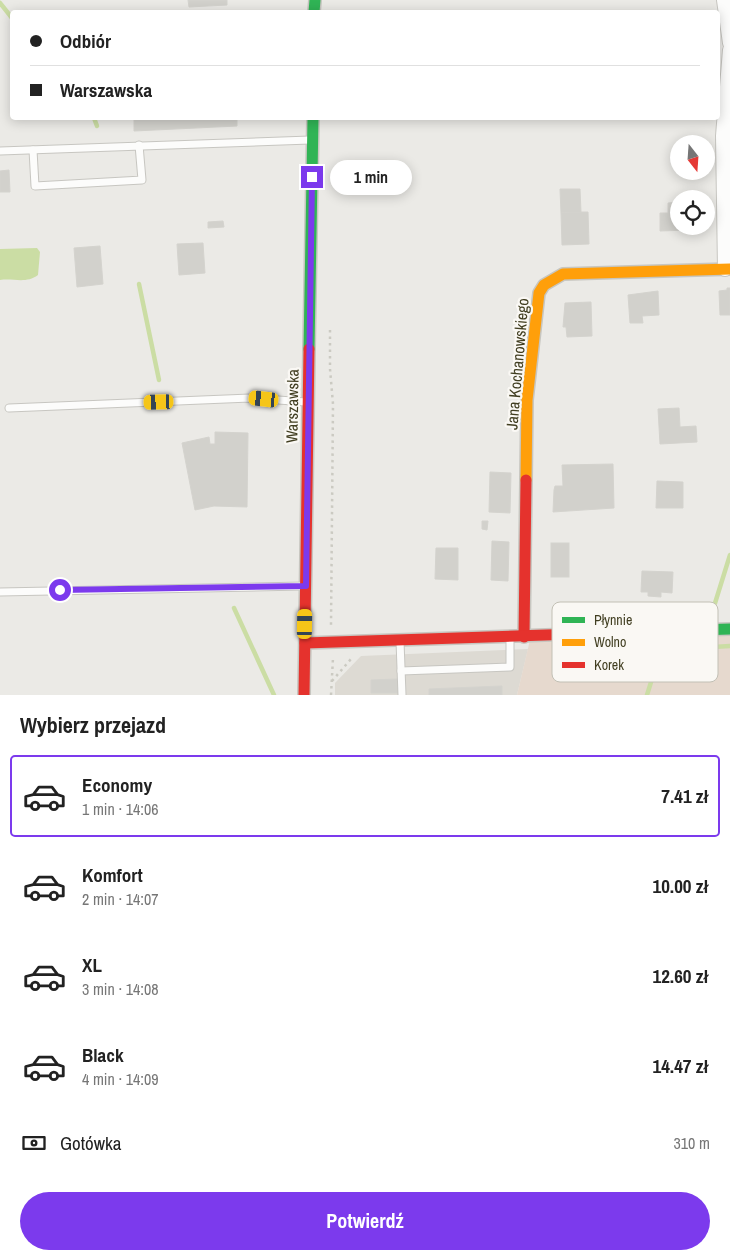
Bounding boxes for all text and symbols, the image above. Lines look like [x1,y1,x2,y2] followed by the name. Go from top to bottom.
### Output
[60,28,111,54] text: Odbiór
[60,77,152,103] text: Warszawska
[670,135,715,180] north arrow
[670,135,715,235] map controls
[330,160,412,194] callout: 1 min
[301,166,323,188] route end
[354,166,388,188] text: 1 min
[670,190,715,235] button: locate
[500,297,534,431] street label: Jana Kochanowskiego
[280,368,304,443] street label: Warszawska
[248,390,279,408] car
[143,394,174,410] car
[49,579,71,601] route start
[552,602,718,682] legend
[297,609,312,639] car
[594,611,632,629] text: Płynnie
[594,633,626,651] text: Wolno
[594,656,624,674] text: Korek
[20,710,166,740] text: Wybierz przejazd
[82,772,152,798] text: Economy
[22,774,67,819] icon: car
[661,783,708,809] text: 7.41 zł
[82,798,159,820] text: 1 min · 14:06
[82,862,143,888] text: Komfort
[22,864,67,909] icon: car
[653,873,708,899] text: 10.00 zł
[82,888,159,910] text: 2 min · 14:07
[82,952,102,978] text: XL
[22,954,67,999] icon: car
[653,963,708,989] text: 12.60 zł
[82,978,159,1000] text: 3 min · 14:08
[82,1042,124,1068] text: Black
[22,1044,67,1089] icon: car
[653,1053,708,1079] text: 14.47 zł
[82,1068,159,1090] text: 4 min · 14:09
[20,1129,48,1157] icon: cash
[60,1130,121,1156] text: Gotówka
[674,1132,710,1154] text: 310 m
[20,1192,710,1250] button: Potwierdź

